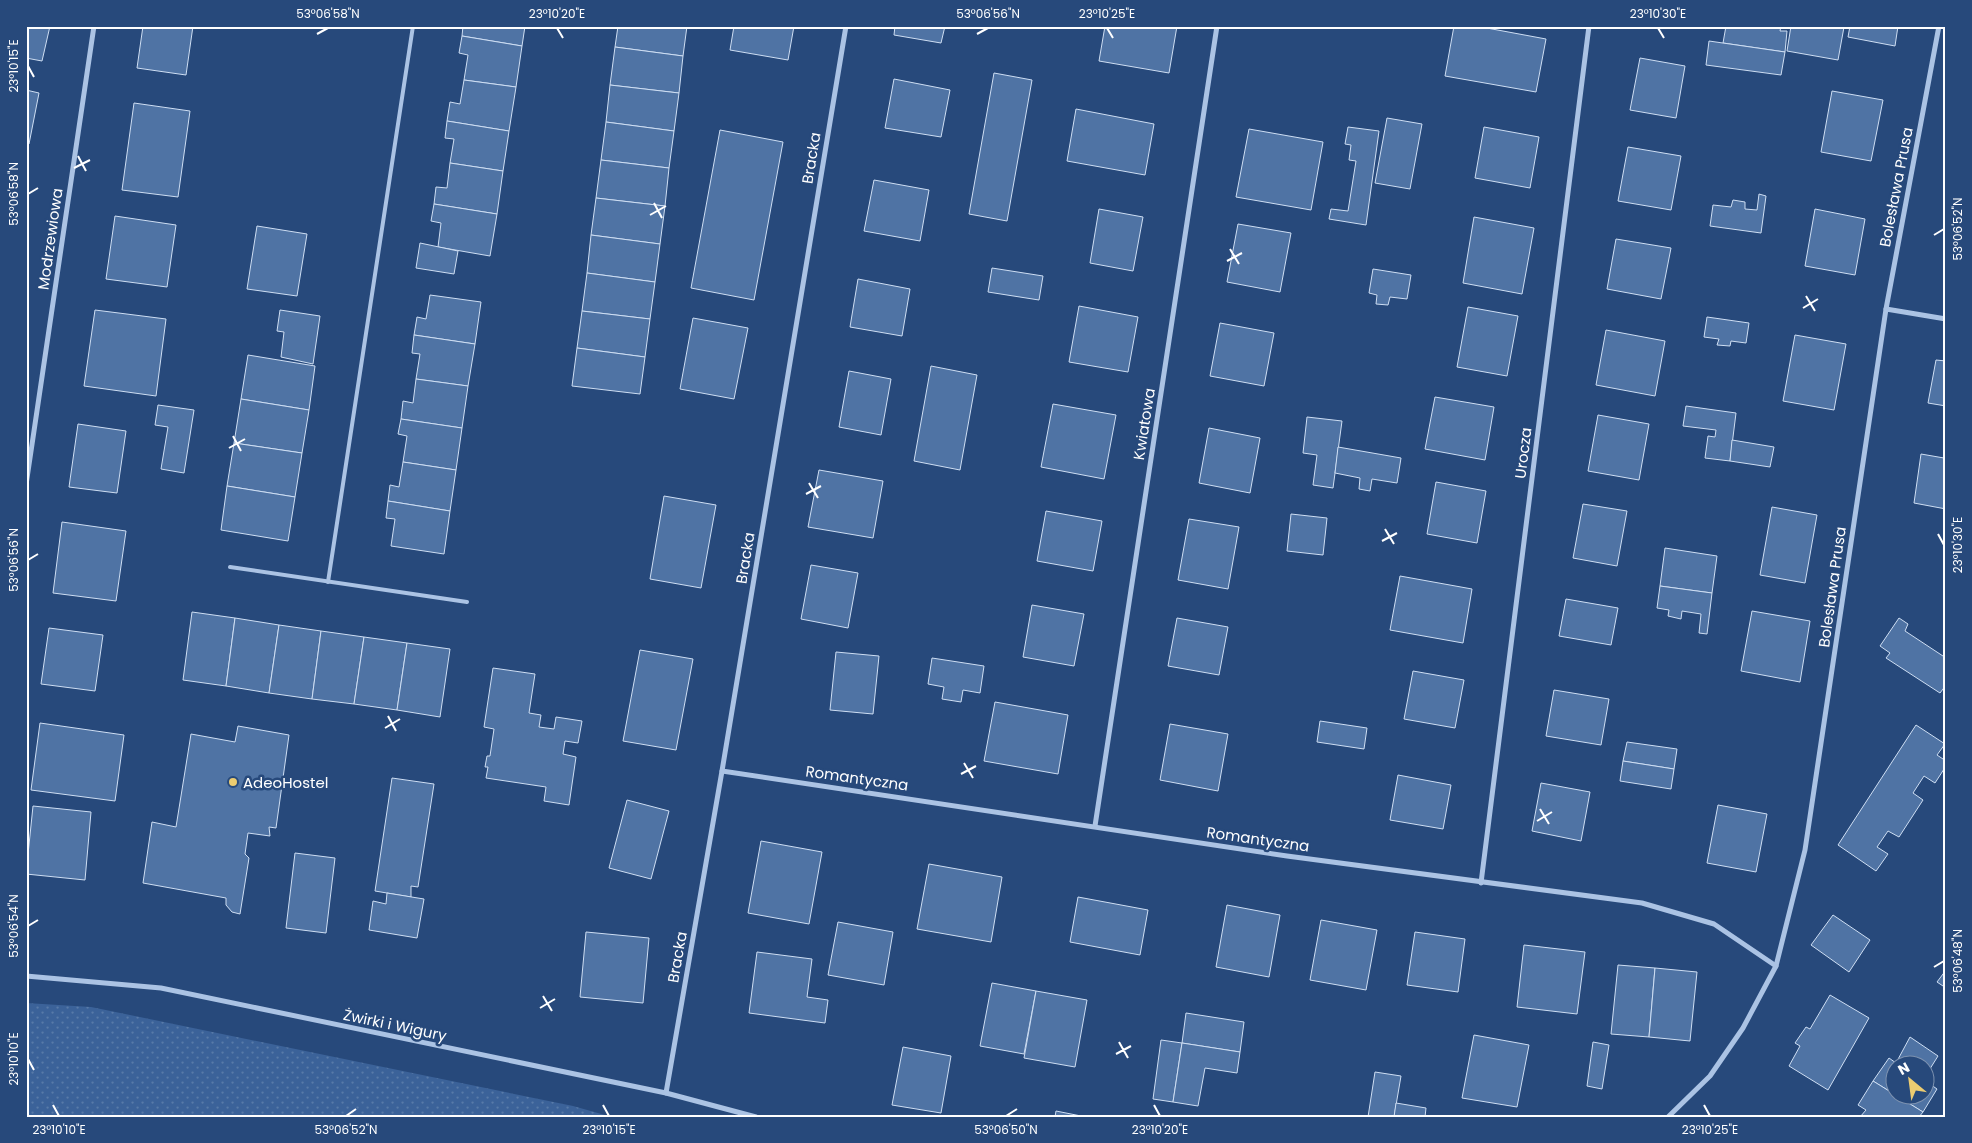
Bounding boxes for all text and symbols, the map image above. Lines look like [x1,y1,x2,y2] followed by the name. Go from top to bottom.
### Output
[296,5,360,22] text: 53°06'58"N
[529,5,585,22] text: 23°10'20"E
[956,5,1020,22] text: 53°06'56"N
[1079,5,1135,22] text: 23°10'25"E
[1630,5,1686,22] text: 23°10'30"E
[5,39,22,93] text: 23°10'15"E
[1874,125,1918,249] street label: Bolesława Prusa
[797,131,825,185] street label: Bracka
[5,162,22,226] text: 53°06'58"N
[32,187,68,291] street label: Modrzewiowa
[1949,198,1966,260] text: 53°06'52"N
[1128,386,1160,462] street label: Kwiatowa
[1509,426,1537,480] street label: Urocza
[1949,517,1966,573] text: 23°10'30"E
[1813,525,1851,649] street label: Bolesława Prusa
[5,528,22,592] text: 53°06'56"N
[731,531,759,585] street label: Bracka
[804,760,910,796] street label: Romantyczna
[243,772,328,793] place label: AdeoHostel
[227,776,239,788] marker: AdeoHostel
[1205,821,1311,857] street label: Romantyczna
[5,894,22,958] text: 53°06'54"N
[1949,929,1966,993] text: 53°06'48"N
[662,930,692,984] street label: Bracka
[341,1004,449,1046] street label: Żwirki i Wigury
[5,1032,22,1086] text: 23°10'10"E
[1884,1056,1934,1106] north arrow
[1894,1057,1913,1080] text: N
[32,1121,86,1138] text: 23°10'10"E
[315,1121,377,1138] text: 53°06'52"N
[582,1121,636,1138] text: 23°10'15"E
[974,1121,1038,1138] text: 53°06'50"N
[1132,1121,1188,1138] text: 23°10'20"E
[1682,1121,1738,1138] text: 23°10'25"E

